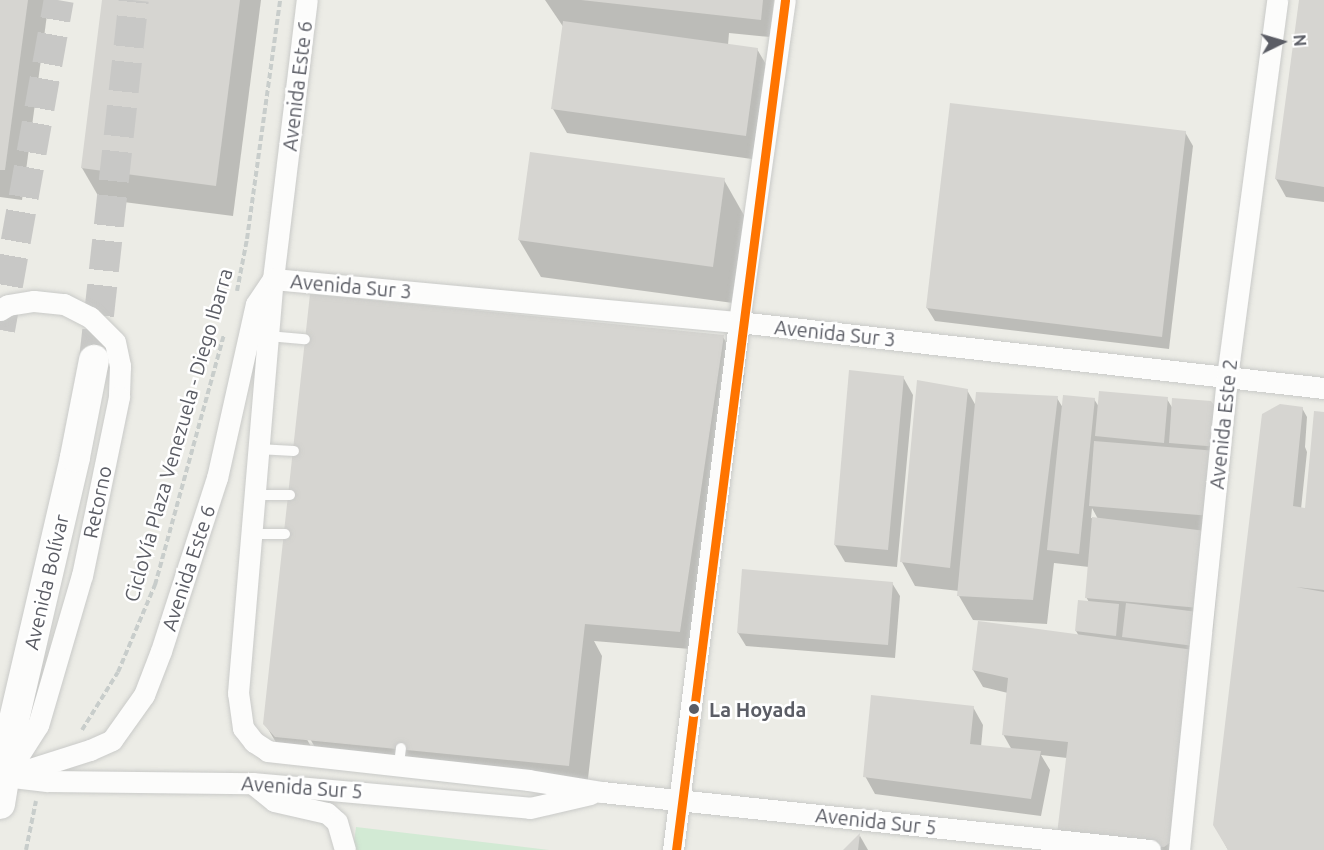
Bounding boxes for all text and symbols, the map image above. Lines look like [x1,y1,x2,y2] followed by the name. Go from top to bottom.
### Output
[1252,12,1312,72] north arrow
[277,20,317,152] street label: Avenida Este 6
[1290,34,1309,47] text: N
[119,265,237,605] street label: CicloVía Plaza Venezuela - Diego Ibarra
[289,269,413,303] street label: Avenida Sur 3
[773,315,897,351] street label: Avenida Sur 3
[1204,358,1242,490] street label: Avenida Este 2
[78,463,116,541] street label: Retorno
[156,502,220,634] street label: Avenida Este 6
[19,512,73,652] street label: Avenida Bolívar
[709,697,806,721] place label: La Hoyada
[684,699,704,719] marker: La Hoyada
[240,771,364,803] street label: Avenida Sur 5
[814,803,938,839] street label: Avenida Sur 5

